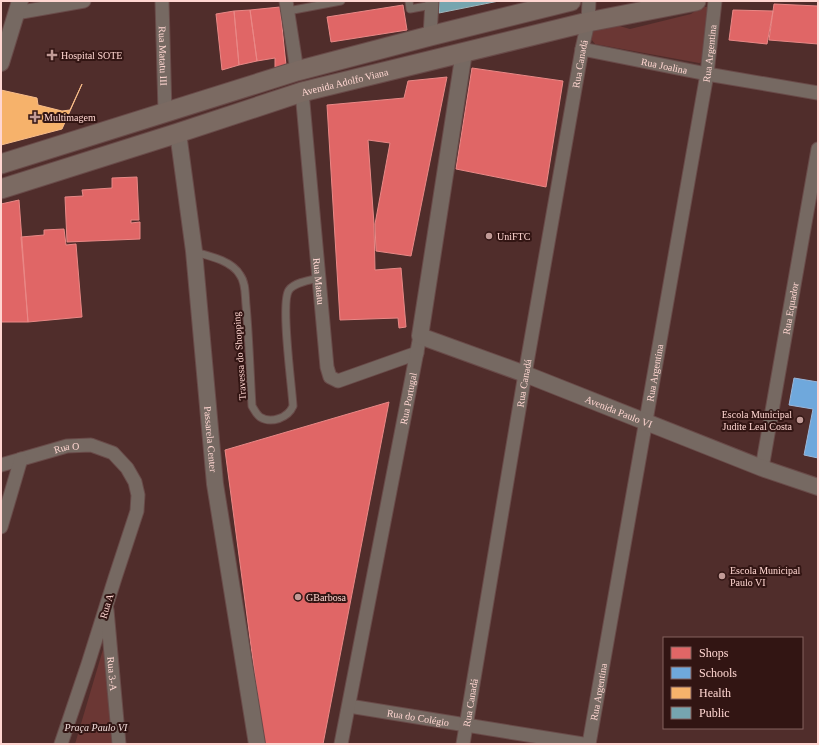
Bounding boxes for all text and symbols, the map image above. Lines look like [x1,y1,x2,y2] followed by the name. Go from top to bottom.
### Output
[701,24,718,83] street label: Rua Argentina
[157,26,169,86] street label: Rua Matatu III
[570,38,590,89] street label: Rua Canadá
[46,49,58,61] marker: Hospital SOTE
[61,50,122,61] place label: Hospital SOTE
[640,56,689,76] street label: Rua Joalina
[300,66,390,98] street label: Avenida Adolfo Viana
[29,111,41,123] marker: Multimagem
[44,112,96,123] place label: Multimagem
[484,231,494,241] marker: UniFTC
[497,231,531,242] place label: UniFTC
[311,257,326,305] street label: Rua Matatu
[781,281,801,335] street label: Rua Equador
[231,311,248,401] street label: Travessa do Shopping
[644,343,665,402] street label: Rua Argentina
[515,358,534,408] street label: Rua Canadá
[398,371,419,425] street label: Rua Portugal
[583,393,654,430] street label: Avenida Paulo VI
[202,406,219,473] street label: Passarela Center
[722,409,793,432] place label: Escola Municipal Judite Leal Costa
[795,415,805,425] marker: Escola Municipal Judite Leal Costa
[53,440,79,456] street label: Rua O
[730,565,800,588] place label: Escola Municipal Paulo VI
[717,571,727,581] marker: Escola Municipal Paulo VI
[98,592,116,620] street label: Rua A
[293,592,303,602] marker: GBarbosa
[306,592,347,603] place label: GBarbosa
[663,637,803,729] legend
[699,646,729,660] text: Shops
[105,656,119,692] street label: Rua 3-A
[588,662,609,721] street label: Rua Argentina
[699,666,737,680] text: Schools
[461,677,480,728] street label: Rua Canadá
[699,686,731,700] text: Health
[699,706,730,720] text: Public
[386,707,450,728] street label: Rua do Colégio
[64,722,128,733] park label: Praça Paulo VI

